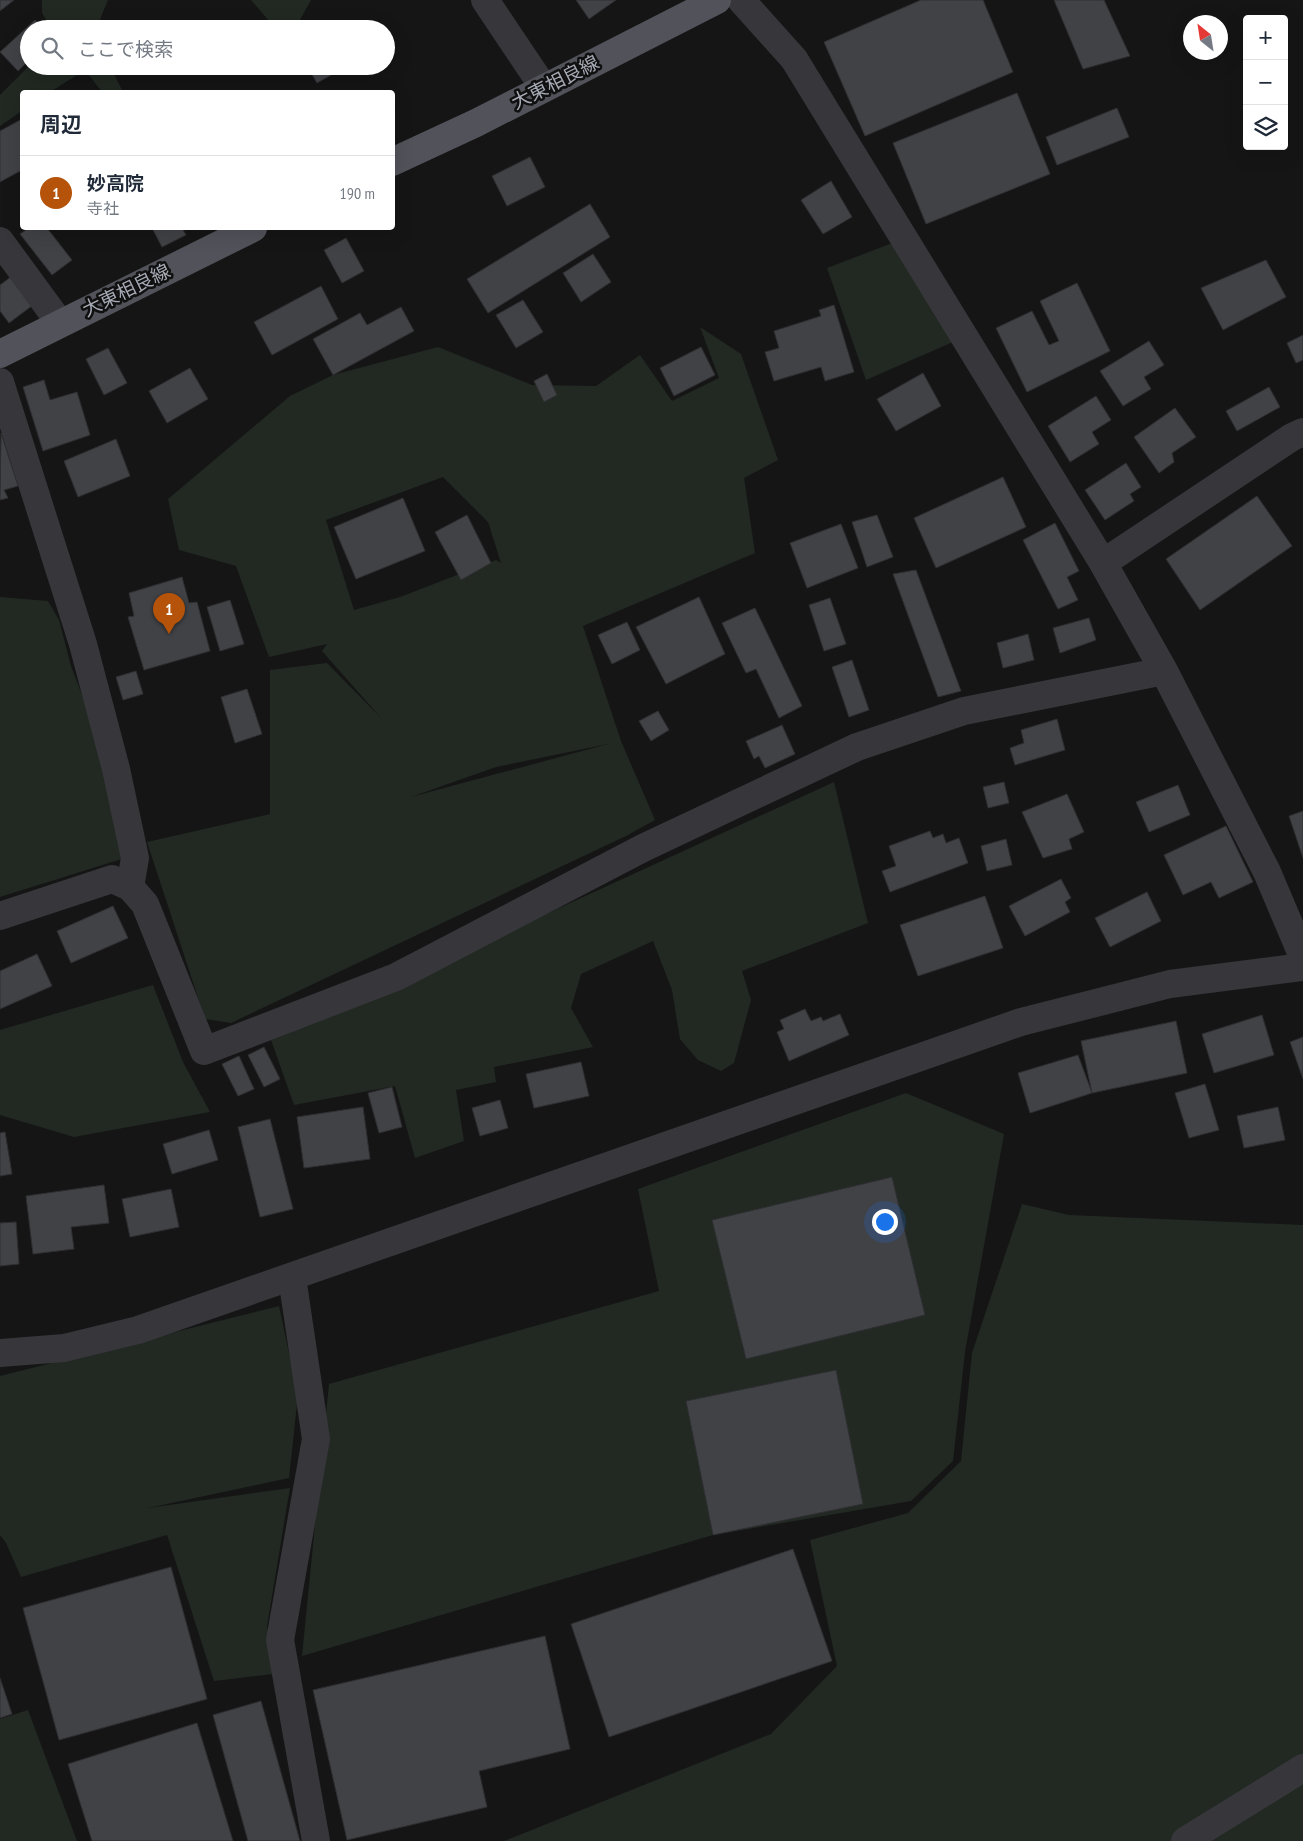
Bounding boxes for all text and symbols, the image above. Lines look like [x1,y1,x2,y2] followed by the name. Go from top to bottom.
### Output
[1183,15,1228,60] north arrow
[1243,15,1288,150] map controls
[1243,15,1288,60] button: +
[20,20,395,75] search box
[38,34,66,62] icon: search
[78,37,173,61] text: ここで検索
[507,50,603,114] street label: 大東相良線
[1243,60,1288,105] button: −
[1243,105,1288,150] button: layers
[40,111,82,138] text: 周辺
[87,171,144,195] text: 妙高院
[52,183,60,203] text: 1
[340,183,375,203] text: 190 m
[87,198,119,218] text: 寺社
[78,258,174,322] street label: 大東相良線
[153,593,185,634] pin: 1
[872,1209,898,1235] your location

